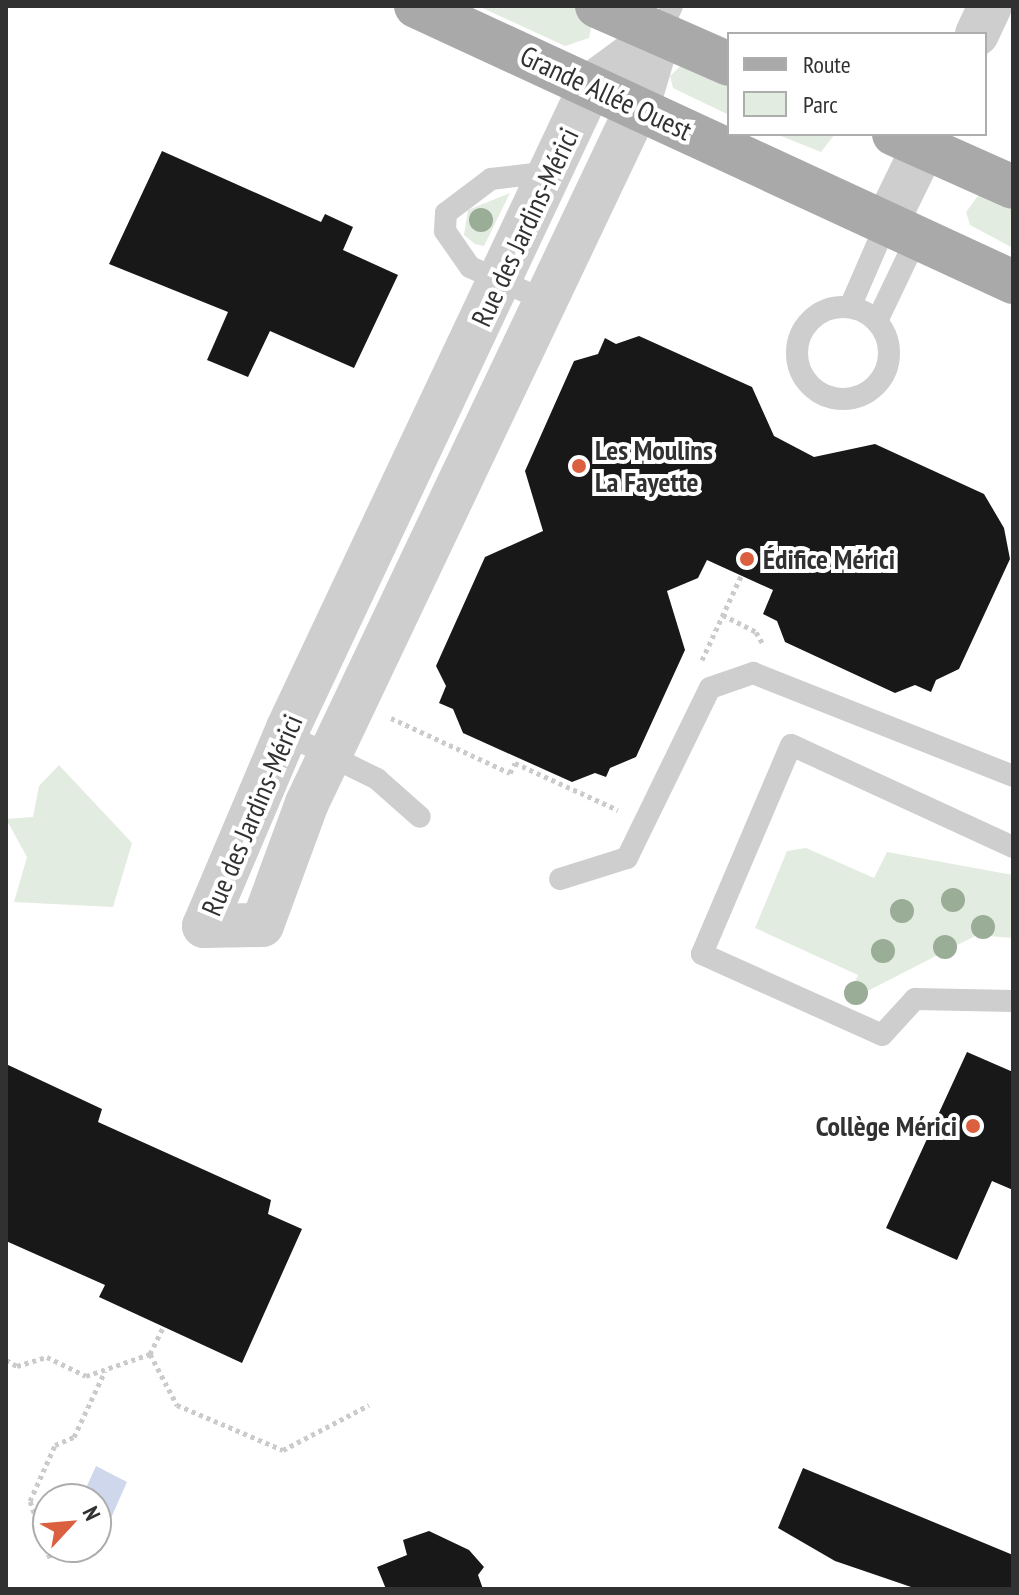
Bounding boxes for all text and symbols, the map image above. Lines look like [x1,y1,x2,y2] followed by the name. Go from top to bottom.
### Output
[727,32,987,136] legend
[515,38,697,148] street label: Grande Allée Ouest
[803,49,851,80] text: Route
[803,89,838,120] text: Parc
[464,122,586,332] street label: Rue des Jardins-Mérici
[595,433,713,499] place label: Les Moulins La Fayette
[570,457,588,475] marker: Les Moulins La Fayette
[763,542,895,576] place label: Édifice Mérici
[738,550,756,568] marker: Édifice Mérici
[195,709,309,921] street label: Rue des Jardins-Mérici
[816,1109,957,1143] place label: Collège Mérici
[964,1117,982,1135] marker: Collège Mérici
[32,1483,112,1563] north arrow
[77,1502,107,1525] text: N

